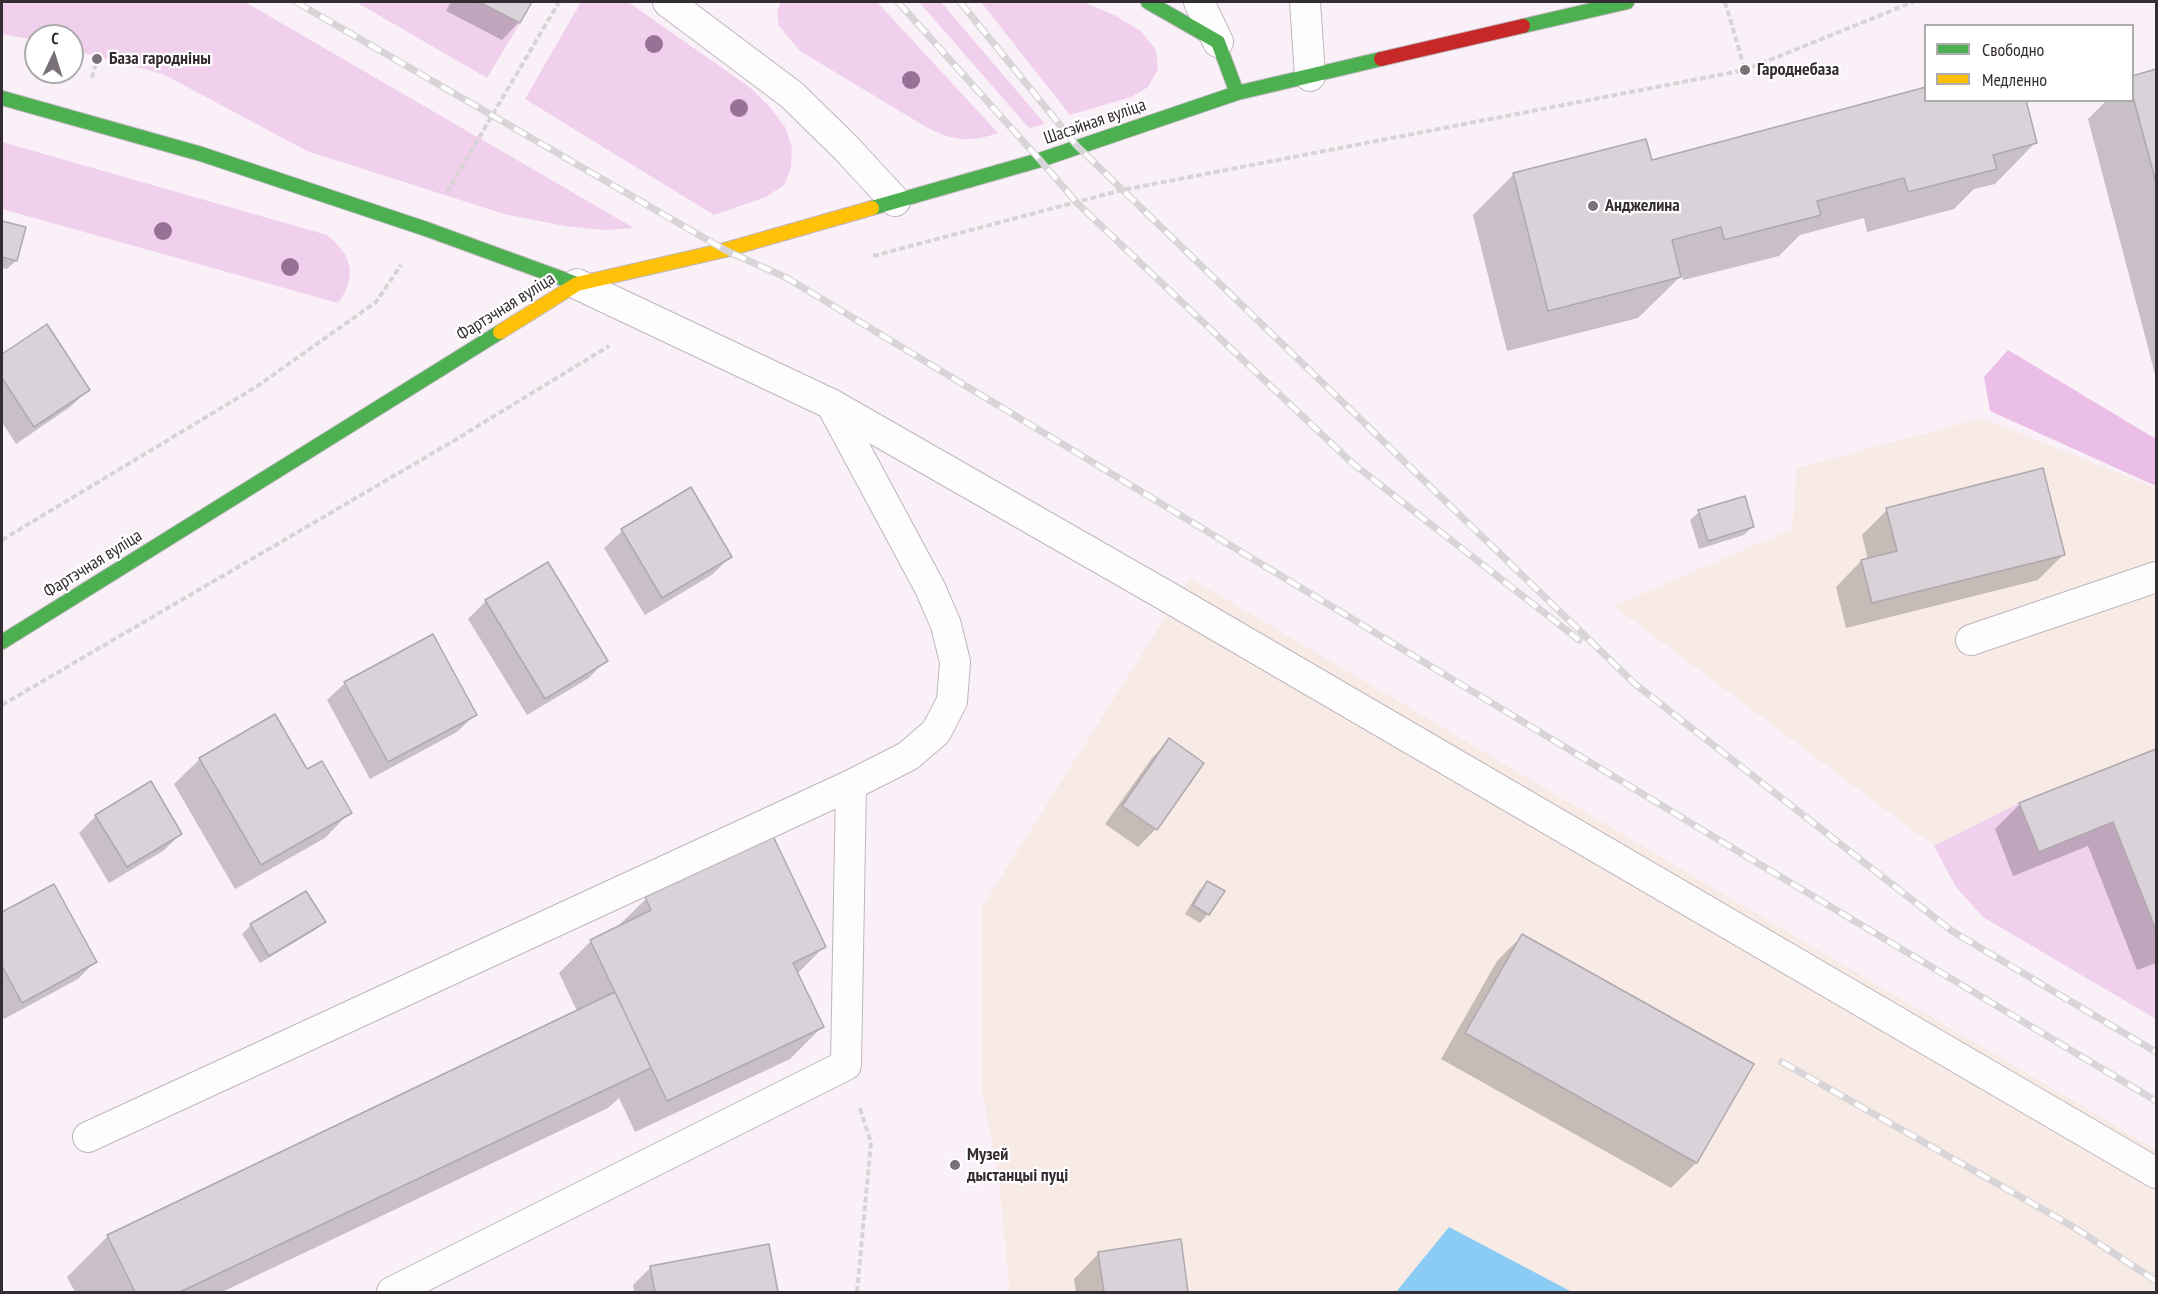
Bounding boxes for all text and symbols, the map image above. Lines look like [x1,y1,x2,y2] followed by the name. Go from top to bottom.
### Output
[24,24,84,84] north arrow
[1924,24,2134,102] legend
[51,28,59,48] text: С
[1982,38,2044,61] text: Свободно
[109,48,211,70] place label: База гародніны
[90,52,104,66] marker: База гародніны
[1757,59,1839,81] place label: Гароднебаза
[1738,63,1752,77] marker: Гароднебаза
[1982,68,2047,91] text: Медленно
[1041,94,1149,150] street label: Шасэйная вуліца
[1605,195,1680,217] place label: Анджелина
[1586,199,1600,213] marker: Анджелина
[453,268,559,346] street label: Фартэчная вуліца
[40,525,146,603] street label: Фартэчная вуліца
[967,1144,1068,1186] place label: Музей дыстанцыі пуці
[948,1158,962,1172] marker: Музей дыстанцыі пуці

